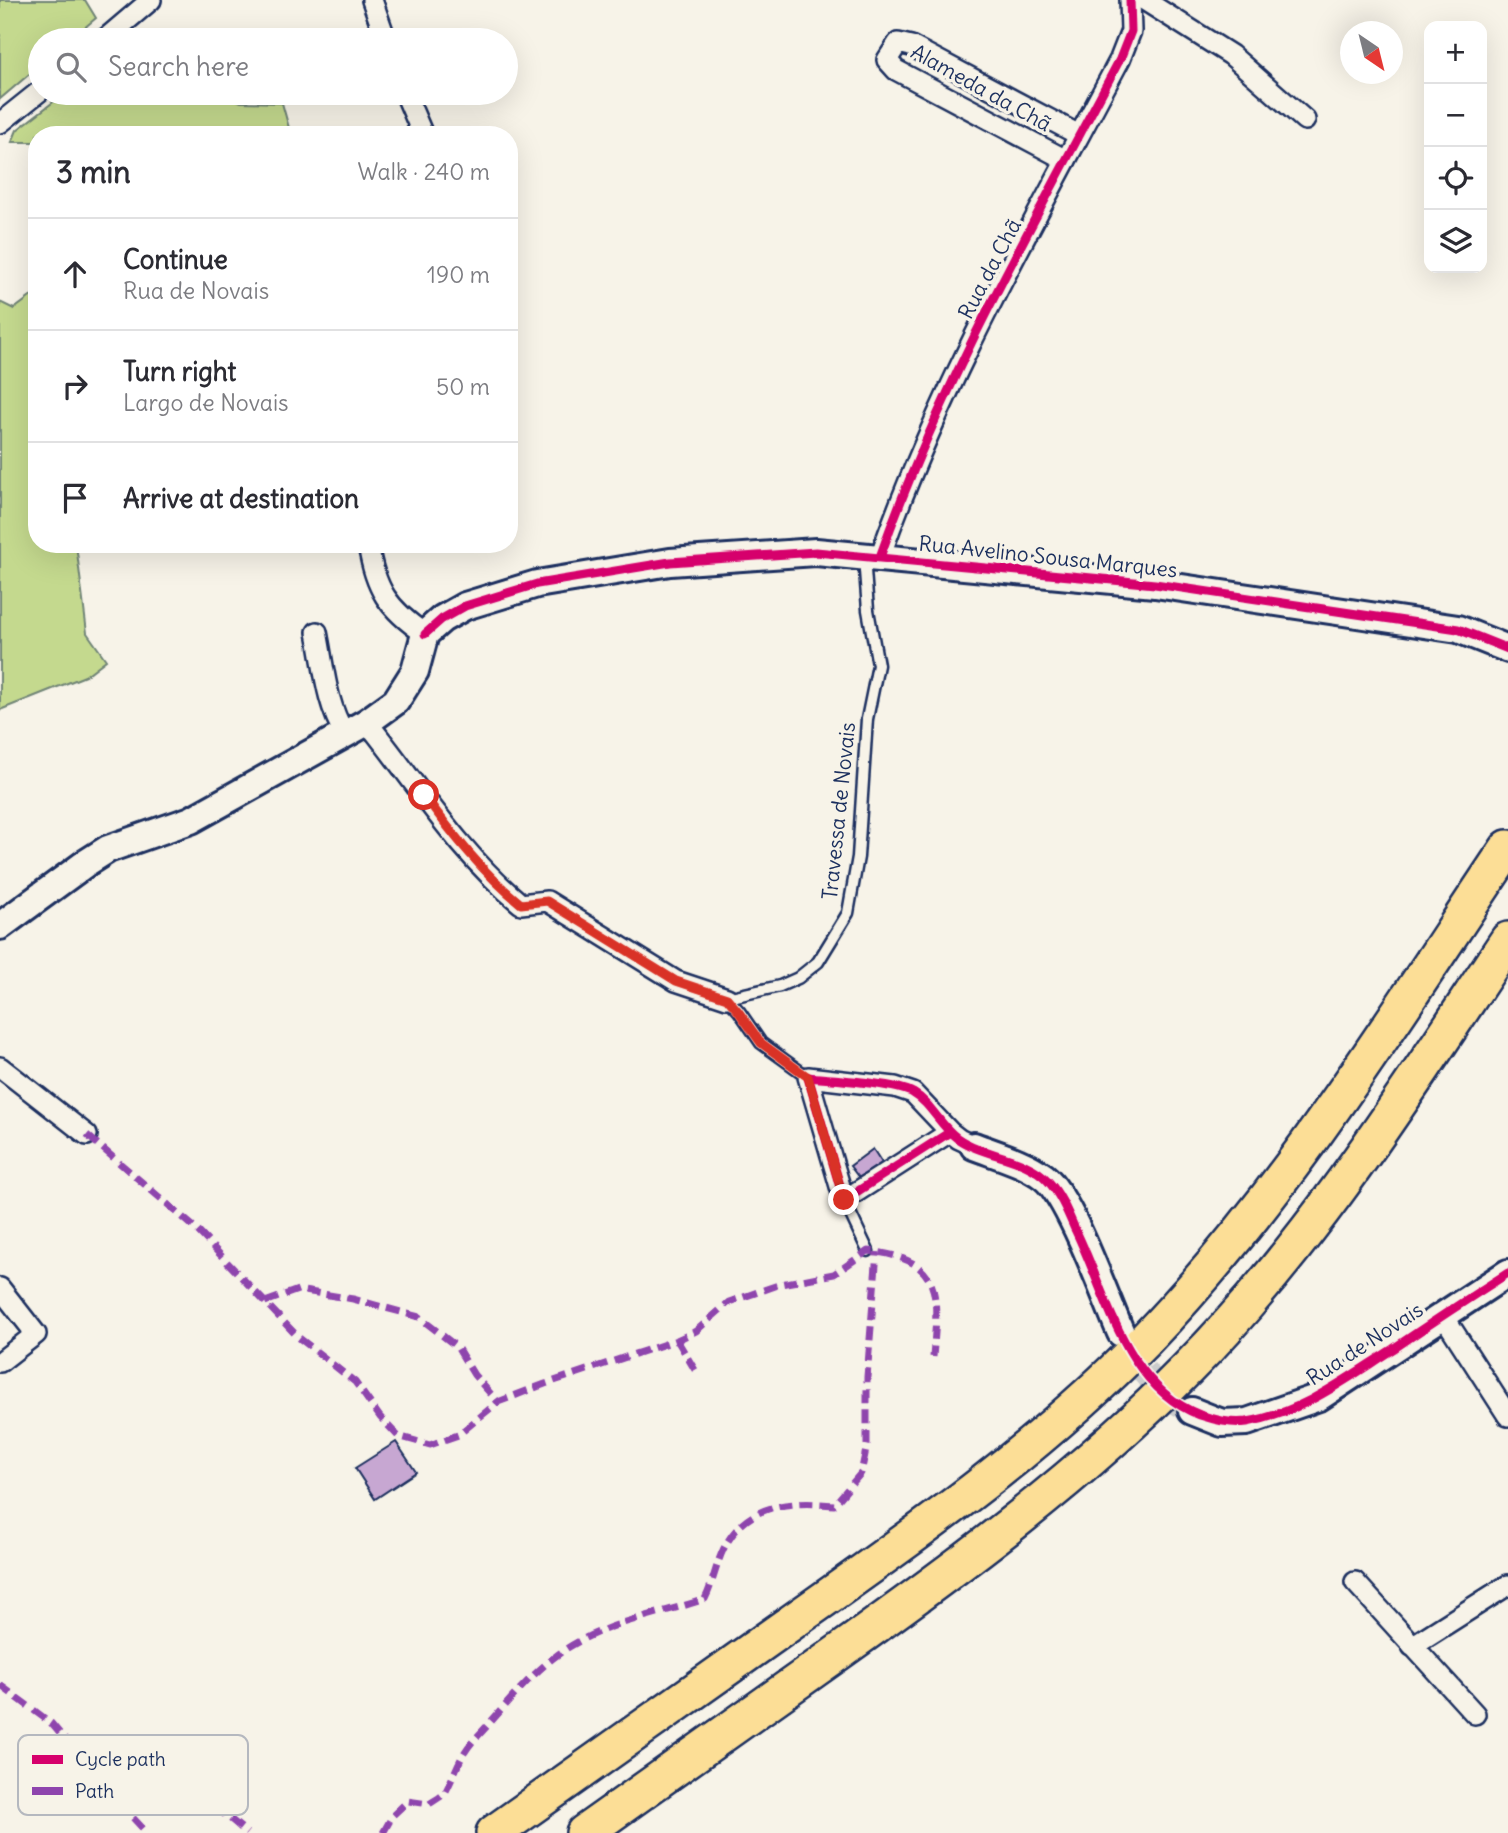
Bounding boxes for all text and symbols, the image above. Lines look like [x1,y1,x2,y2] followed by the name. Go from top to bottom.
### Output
[1340,21,1403,84] north arrow
[1424,21,1487,273] map controls
[1424,21,1487,84] button: +
[28,28,518,105] search box
[906,38,1056,137] street label: Alameda da Chã
[52,48,90,86] icon: search
[108,50,249,83] text: Search here
[1424,84,1487,147] button: −
[1424,147,1487,210] button: locate
[56,153,131,191] text: 3 min
[357,157,490,186] text: Walk · 240 m
[1424,210,1487,273] button: layers
[952,214,1027,324] street label: Rua da Chã
[123,243,228,276] text: Continue
[56,255,94,293] icon: ahead
[427,260,490,289] text: 190 m
[123,276,269,305] text: Rua de Novais
[123,355,236,388] text: Turn right
[56,367,94,405] icon: right
[436,372,490,401] text: 50 m
[123,388,289,417] text: Largo de Novais
[56,479,94,517] icon: arrive
[123,482,359,515] text: Arrive at destination
[917,529,1179,584] street label: Rua Avelino Sousa Marques
[816,721,861,901] street label: Travessa de Novais
[408,779,439,810] route start
[828,1184,859,1215] route end
[1301,1296,1428,1391] street label: Rua de Novais
[18,1735,248,1815] legend
[75,1747,166,1771] text: Cycle path
[75,1779,114,1803] text: Path

